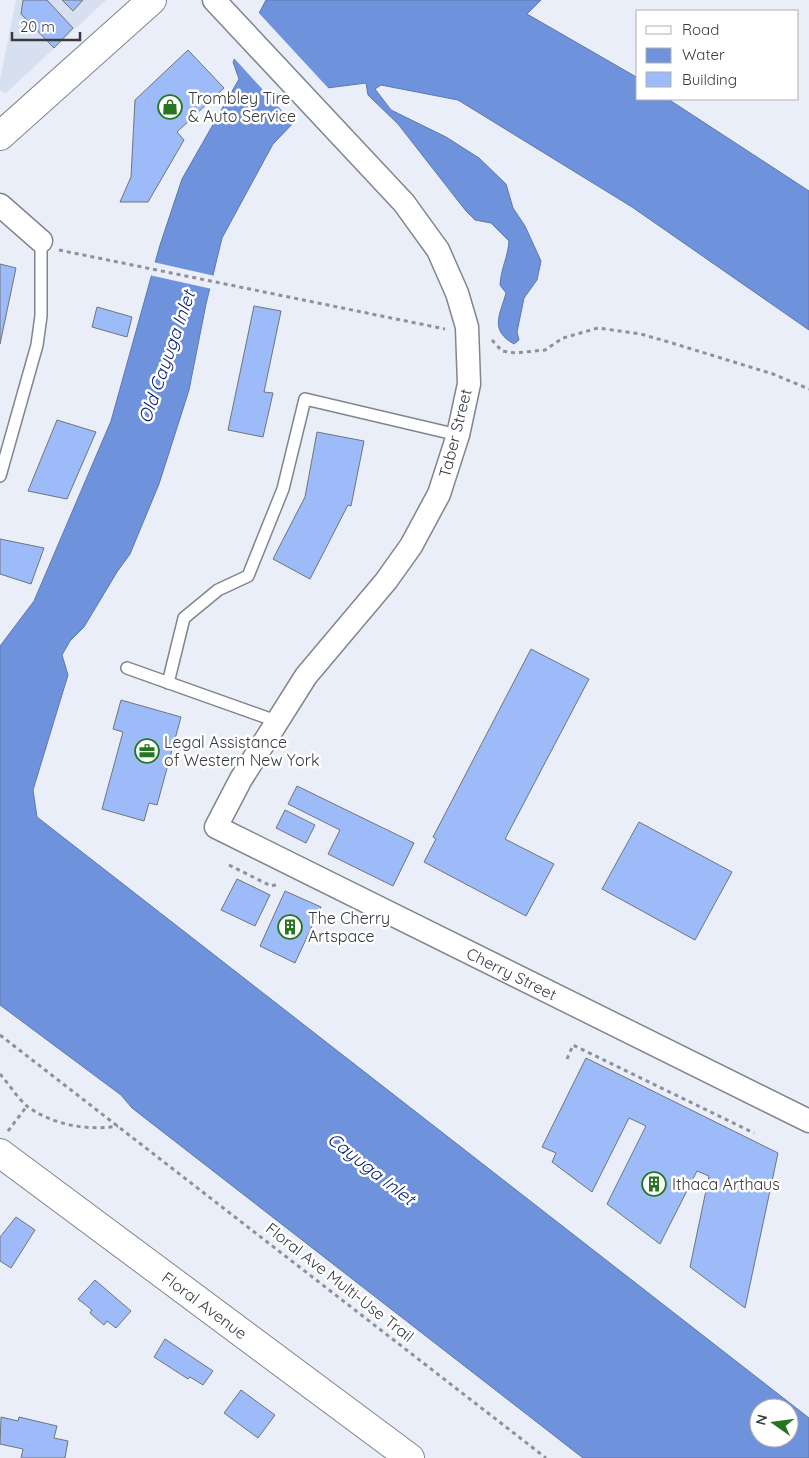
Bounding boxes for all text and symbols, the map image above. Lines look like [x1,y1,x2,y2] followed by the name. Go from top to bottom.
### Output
[12,10,80,42] scale bar
[636,10,799,100] legend
[20,17,55,36] text: 20 m
[682,20,719,39] text: Road
[682,45,725,64] text: Water
[682,70,737,89] text: Building
[188,88,296,126] place label: Trombley Tire & Auto Service
[157,94,183,120] shop icon: Trombley Tire & Auto Service
[133,286,201,426] water label: Old Cayuga Inlet
[434,387,476,479] street label: Taber Street
[164,732,319,770] place label: Legal Assistance of Western New York
[134,738,160,764] office icon: Legal Assistance of Western New York
[308,908,390,946] place label: The Cherry Artspace
[277,914,303,940] building icon: The Cherry Artspace
[463,943,560,1004] street label: Cherry Street
[323,1127,421,1211] water label: Cayuga Inlet
[641,1171,667,1197] building icon: Ithaca Arthaus
[672,1174,780,1194] place label: Ithaca Arthaus
[262,1218,418,1346] street label: Floral Ave Multi-Use Trail
[158,1267,251,1343] street label: Floral Avenue
[749,1398,799,1448] north arrow
[751,1413,771,1427] text: N

